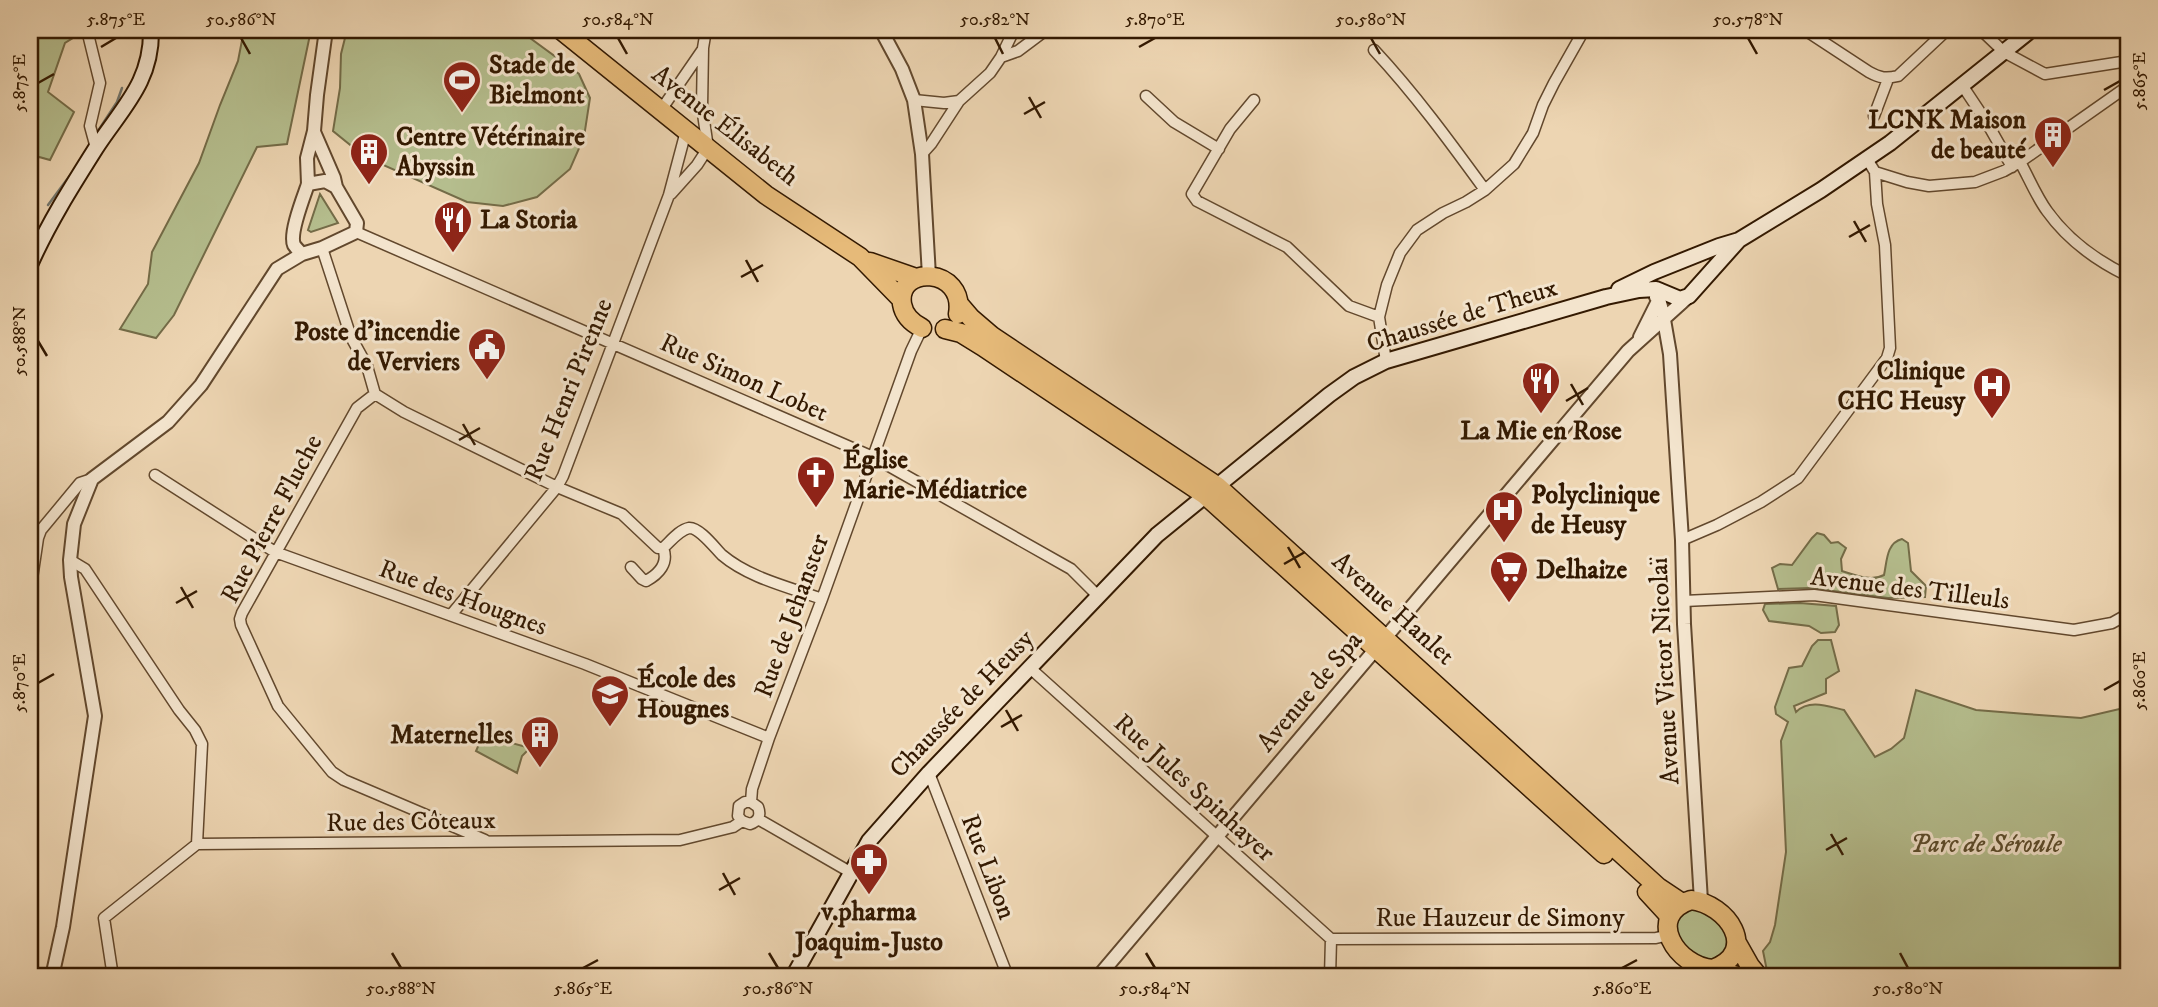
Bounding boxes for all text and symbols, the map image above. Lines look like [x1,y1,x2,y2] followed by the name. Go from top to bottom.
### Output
[87,9,146,31] text: 5.875°E
[206,9,276,31] text: 50.586°N
[582,9,654,31] text: 50.584°N
[960,9,1030,31] text: 50.582°N
[1125,9,1185,31] text: 5.870°E
[1336,9,1407,31] text: 50.580°N
[1713,9,1784,31] text: 50.578°N
[489,49,585,112] place label: Stade de Bielmont
[2129,52,2151,110] text: 5.865°E
[9,53,31,112] text: 5.875°E
[645,58,806,194] street label: Avenue Élisabeth
[441,59,483,114] sports icon: Stade de Bielmont
[1868,104,2027,167] place label: LCNK Maison de beauté
[2032,114,2074,169] building icon: LCNK Maison de beauté
[395,121,585,184] place label: Centre Vétérinaire Abyssin
[348,131,390,186] building icon: Centre Vétérinaire Abyssin
[432,199,474,254] restaurant icon: La Storia
[480,204,578,237] place label: La Storia
[1363,271,1562,361] street label: Chaussée de Theux
[517,294,621,486] street label: Rue Henri Pirenne
[9,306,31,376] text: 50.588°N
[294,316,460,379] place label: Poste d'incendie de Verviers
[466,326,508,381] public building icon: Poste d'incendie de Verviers
[655,326,833,430] street label: Rue Simon Lobet
[1838,355,1966,418] place label: Clinique CHC Heusy
[1520,360,1562,415] restaurant icon: La Mie en Rose
[1971,365,2013,420] hospital icon: Clinique CHC Heusy
[1460,415,1622,448] place label: La Mie en Rose
[214,429,330,609] street label: Rue Pierre Fluche
[843,443,1027,507] place label: Église Marie-Médiatrice
[795,454,837,509] church icon: Église Marie-Médiatrice
[1531,479,1660,542] place label: Polyclinique de Heusy
[1483,489,1525,544] hospital icon: Polyclinique de Heusy
[747,529,837,702] street label: Rue de Jehanster
[1325,545,1461,673] street label: Avenue Hanlet
[1488,549,1530,604] supermarket icon: Delhaize
[374,552,552,644] street label: Rue des Hougnes
[1536,554,1628,587] place label: Delhaize
[1643,556,1687,785] street label: Avenue Victor Nicolaï
[1809,560,2011,618] street label: Avenue des Tilleuls
[883,622,1042,785] street label: Chaussée de Heusy
[1250,625,1370,759] street label: Avenue de Spa
[2129,651,2151,711] text: 5.860°E
[9,653,31,713] text: 5.870°E
[637,662,736,726] place label: École des Hougnes
[589,673,631,728] school or university icon: École des Hougnes
[1107,707,1282,869] street label: Rue Jules Spinhayer
[519,714,561,769] building icon: Maternelles
[390,719,513,752] place label: Maternelles
[326,804,496,840] street label: Rue des Côteaux
[953,810,1023,925] street label: Rue Libon
[1910,828,2063,861] park label: Parc de Séroule
[848,841,890,896] pharmacy icon: v.pharma Joaquim-Justo
[792,896,943,959] place label: v.pharma Joaquim-Justo
[1376,902,1625,935] street label: Rue Hauzeur de Simony
[366,978,436,1000] text: 50.588°N
[554,978,612,1000] text: 5.865°E
[743,978,813,1000] text: 50.586°N
[1119,978,1191,1000] text: 50.584°N
[1592,978,1652,1000] text: 5.860°E
[1873,978,1944,1000] text: 50.580°N

